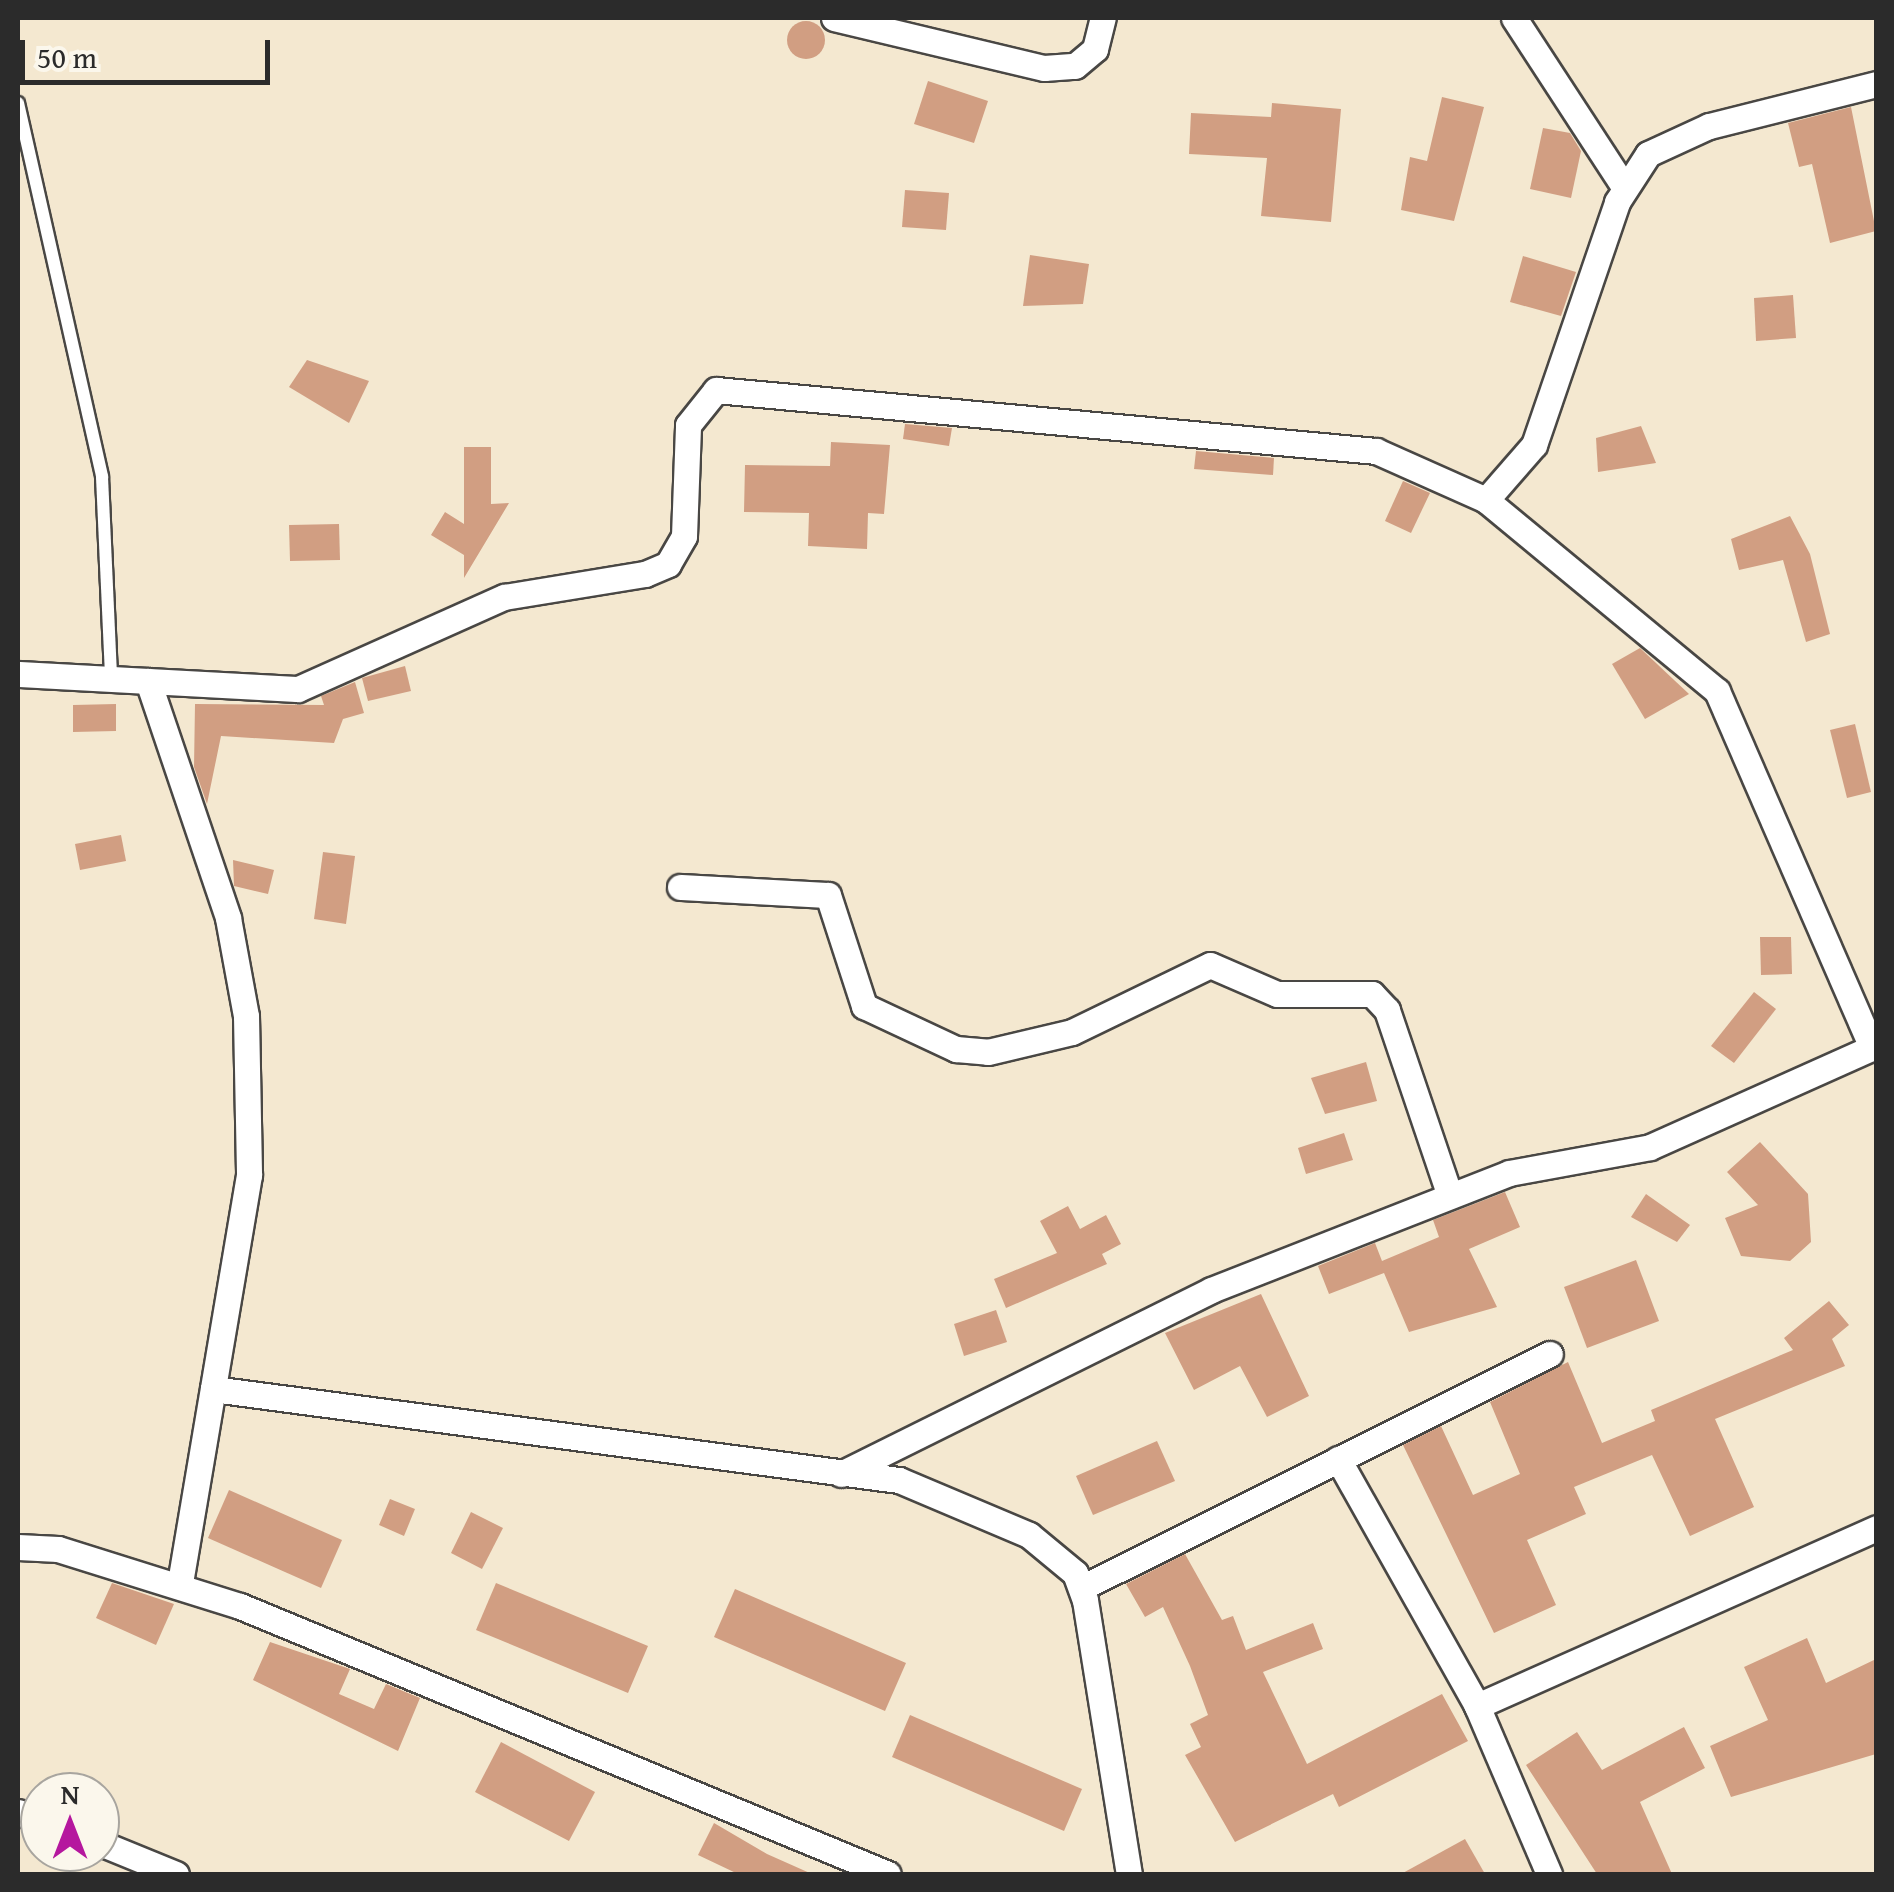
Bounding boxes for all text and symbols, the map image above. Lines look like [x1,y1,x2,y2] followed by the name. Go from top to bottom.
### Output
[25,20,275,82] scale bar
[37,35,97,79] text: 50 m
[20,1772,120,1872] north arrow
[61,1773,79,1814] text: N

